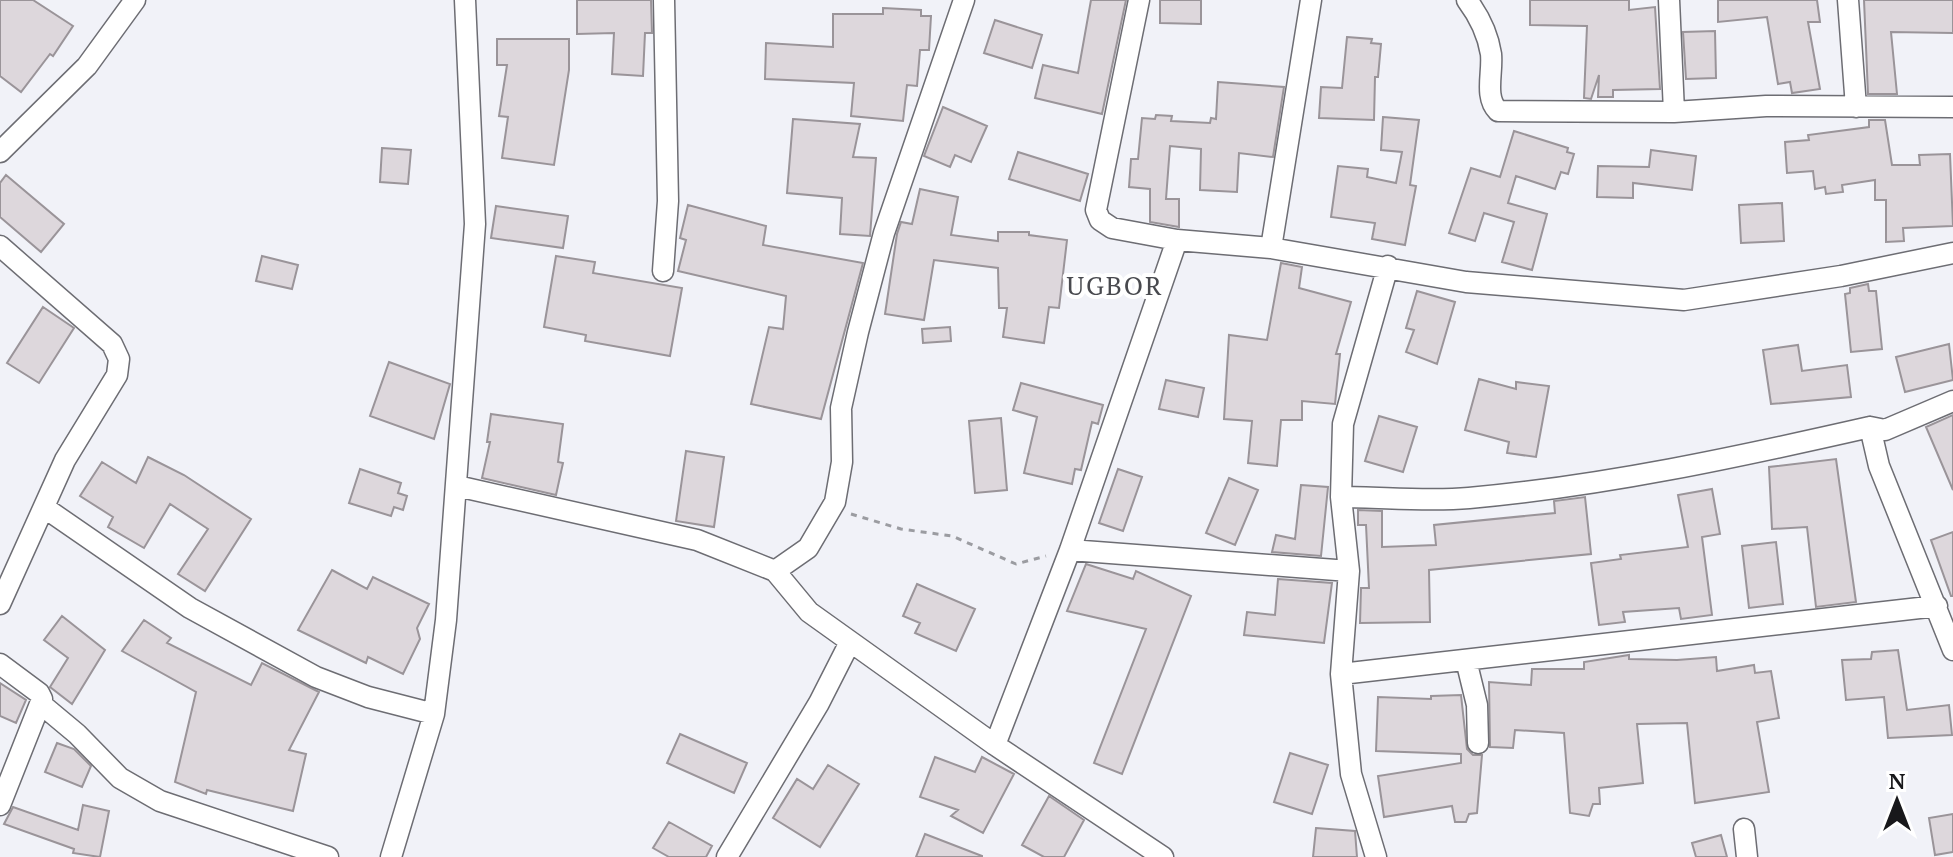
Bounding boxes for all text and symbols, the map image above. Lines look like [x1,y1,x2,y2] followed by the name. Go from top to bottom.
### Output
[1066,268,1164,302] district label: UGBOR
[1857,761,1937,841] north arrow
[1889,766,1906,795] text: N

